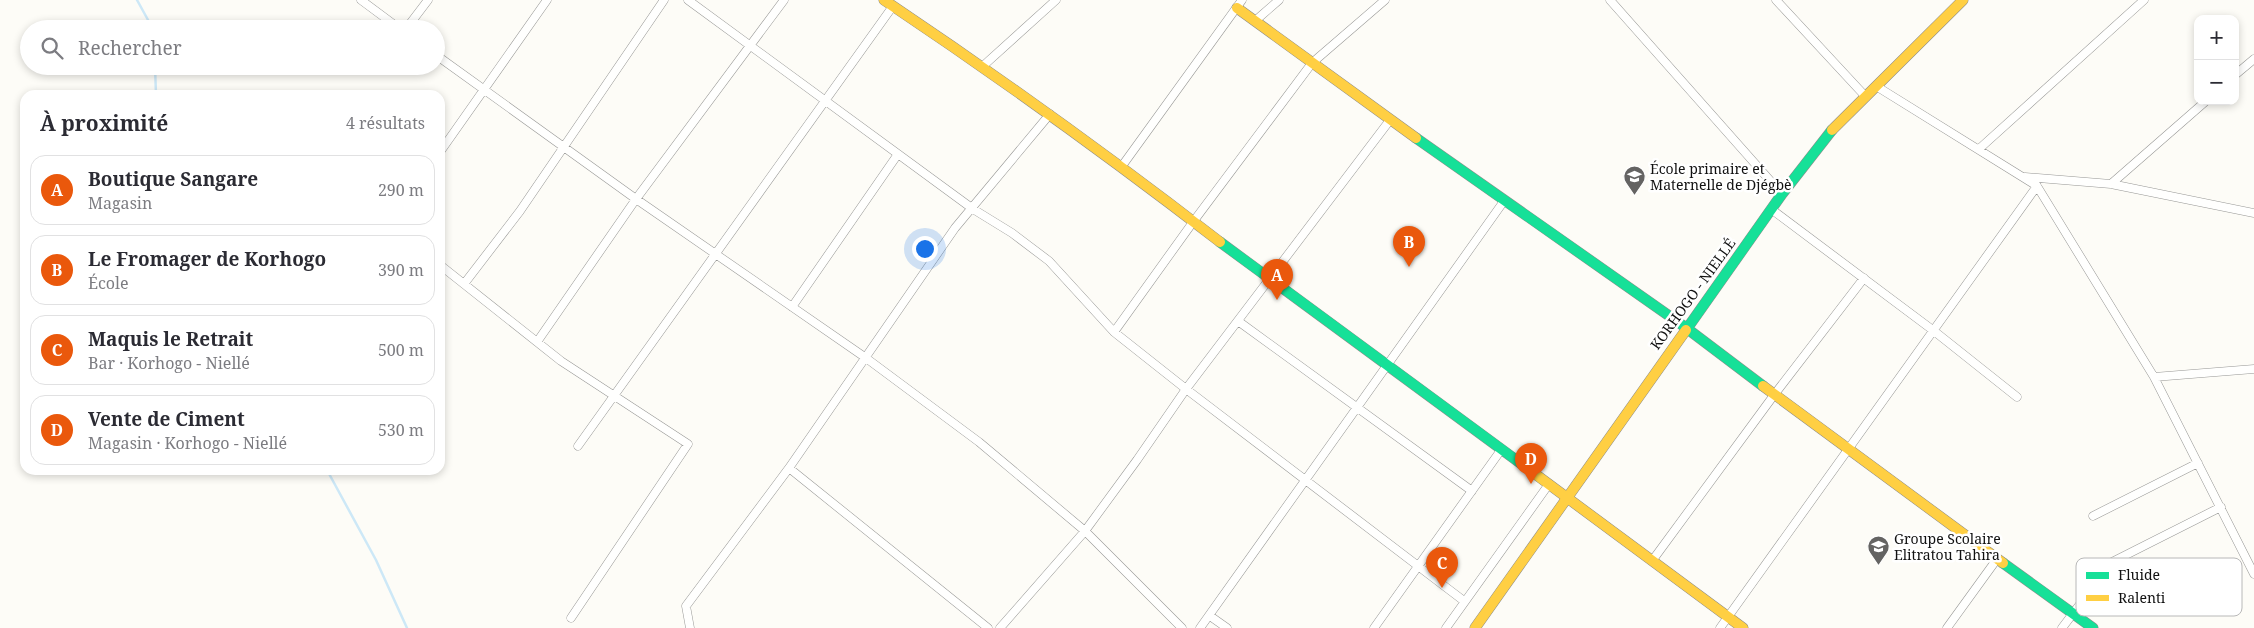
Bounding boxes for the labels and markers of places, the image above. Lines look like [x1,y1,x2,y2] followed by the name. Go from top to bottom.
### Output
[1650,159,1792,194] place label: École primaire et Maternelle de Djégbè
[1622,165,1646,196] school or university icon: École primaire et Maternelle de Djégbè
[1393,226,1425,267] pin: B
[1261,259,1293,300] pin: A
[1515,443,1547,484] pin: D
[1894,529,2001,564] place label: Groupe Scolaire Elitratou Tahira
[1866,535,1890,566] school or university icon: Groupe Scolaire Elitratou Tahira
[1426,547,1458,588] pin: C

